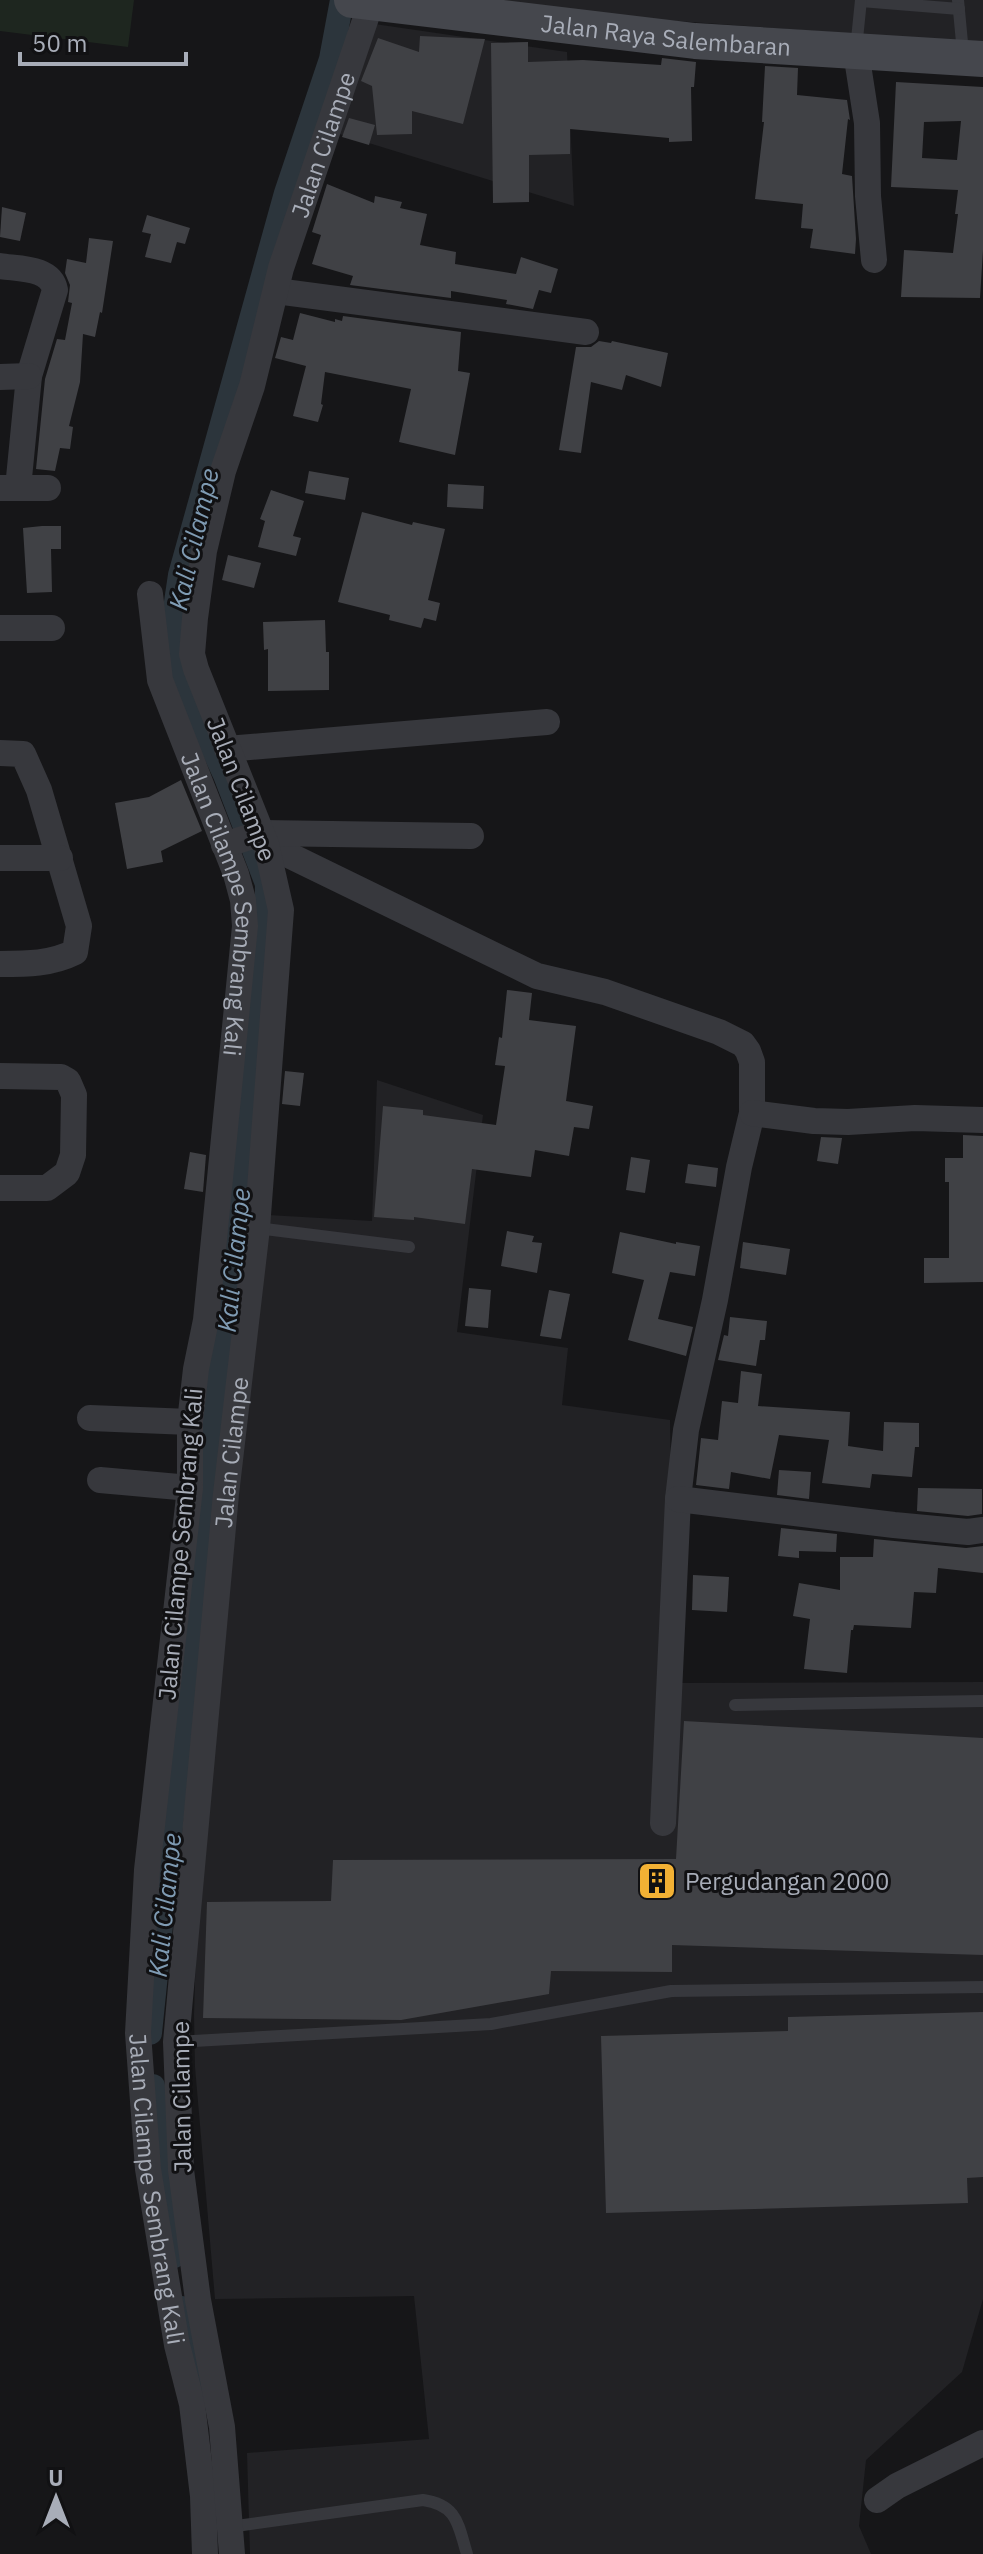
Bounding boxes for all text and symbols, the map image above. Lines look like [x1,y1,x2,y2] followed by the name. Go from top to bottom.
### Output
[539,7,792,63] street label: Jalan Raya Salembaran
[20,16,186,66] scale bar
[32,27,87,59] text: 50 m
[283,68,362,222] street label: Jalan Cilampe
[160,465,226,613] water label: Kali Cilampe
[200,712,284,866] street label: Jalan Cilampe
[174,747,261,1058] street label: Jalan Cilampe Sembrang Kali
[209,1186,257,1334] water label: Kali Cilampe
[207,1375,256,1529] street label: Jalan Cilampe
[150,1387,210,1701] street label: Jalan Cilampe Sembrang Kali
[140,1831,188,1979] water label: Kali Cilampe
[636,1860,678,1902] building icon: Pergudangan 2000
[685,1865,889,1897] place label: Pergudangan 2000
[164,2021,198,2173] street label: Jalan Cilampe
[122,2032,193,2347] street label: Jalan Cilampe Sembrang Kali
[16,2458,96,2538] north arrow
[48,2463,64,2492] text: U

